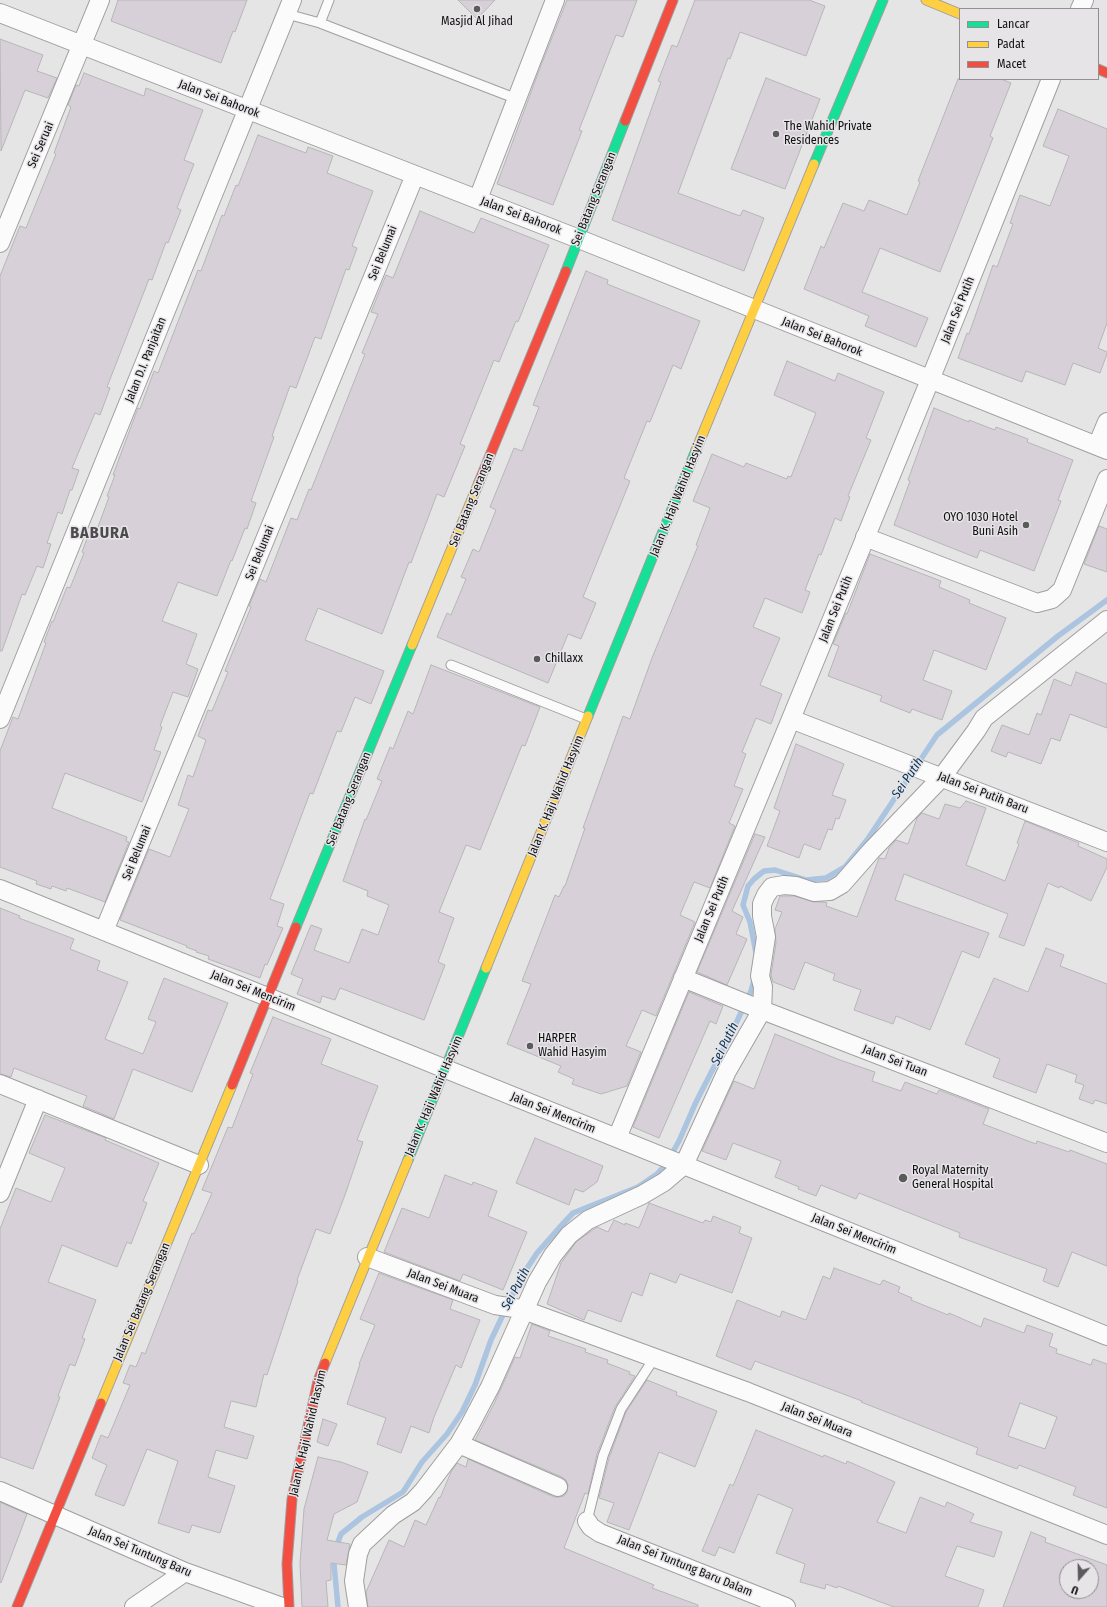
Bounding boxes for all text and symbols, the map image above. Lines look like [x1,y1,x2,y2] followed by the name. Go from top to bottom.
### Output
[472,4,482,14] marker: Masjid Al Jihad
[959,8,1099,80] legend
[441,15,513,29] place label: Masjid Al Jihad
[997,17,1030,31] text: Lancar
[997,37,1025,51] text: Padat
[997,57,1026,71] text: Macet
[176,77,262,121] street label: Jalan Sei Bahorok
[25,120,57,170] street label: Sei Seruai
[784,120,872,148] place label: The Wahid Private Residences
[771,129,781,139] marker: The Wahid Private Residences
[569,150,619,248] street label: Sei Batang Serangan
[478,194,564,238] street label: Jalan Sei Bahorok
[365,224,401,282] street label: Sei Belumai
[938,275,978,345] street label: Jalan Sei Putih
[780,314,864,360] street label: Jalan Sei Bahorok
[122,315,170,405] street label: Jalan D.I. Panjaitan
[647,433,709,559] street label: Jalan K. Haji Wahid Hasyim
[447,451,497,549] street label: Sei Batang Serangan
[943,511,1018,539] place label: OYO 1030 Hotel Buni Asih
[1021,520,1031,530] marker: OYO 1030 Hotel Buni Asih
[70,524,130,544] district label: BABURA
[242,524,278,582] street label: Sei Belumai
[816,574,856,644] street label: Jalan Sei Putih
[545,652,583,666] place label: Chillaxx
[532,654,542,664] marker: Chillaxx
[525,733,587,859] street label: Jalan K. Haji Wahid Hasyim
[324,750,374,848] street label: Sei Batang Serangan
[889,755,927,801] water label: Sei Putih
[936,769,1030,817] street label: Jalan Sei Putih Baru
[119,824,155,882] street label: Sei Belumai
[692,874,732,944] street label: Jalan Sei Putih
[208,967,298,1015] street label: Jalan Sei Mencirim
[708,1020,742,1068] water label: Sei Putih
[538,1032,607,1060] place label: HARPER Wahid Hasyim
[402,1034,466,1158] street label: Jalan K. Haji Wahid Hasyim
[525,1041,535,1051] marker: HARPER Wahid Hasyim
[860,1042,930,1080] street label: Jalan Sei Tuan
[508,1089,598,1137] street label: Jalan Sei Mencirim
[912,1164,994,1192] place label: Royal Maternity General Hospital
[897,1172,909,1184] marker: Royal Maternity General Hospital
[809,1210,899,1258] street label: Jalan Sei Mencirim
[110,1241,174,1363] street label: Jalan Sei Batang Serangan
[498,1265,534,1313] water label: Sei Putih
[405,1266,481,1306] street label: Jalan Sei Muara
[286,1368,330,1498] street label: Jalan K. Haji Wahid Hasyim
[779,1399,855,1441] street label: Jalan Sei Muara
[86,1524,194,1580] street label: Jalan Sei Tuntung Baru
[615,1532,755,1600] street label: Jalan Sei Tuntung Baru Dalam
[1059,1559,1099,1599] north arrow
[1070,1583,1080,1597] text: U

